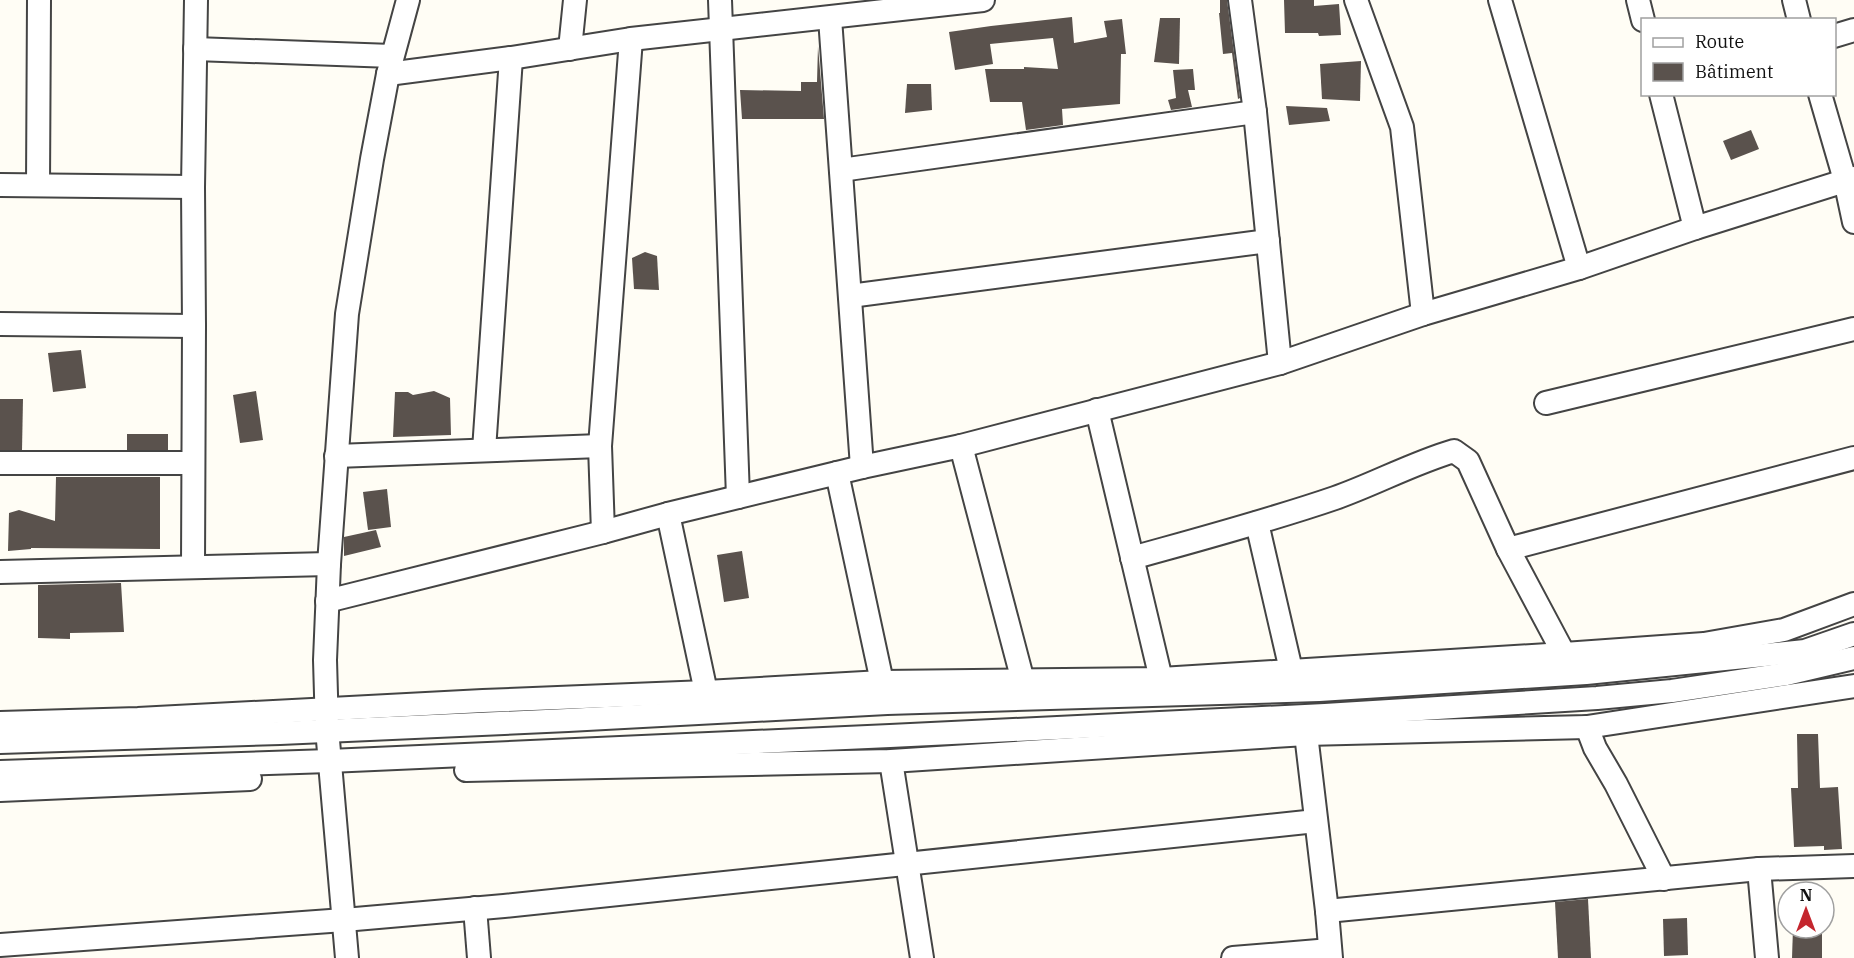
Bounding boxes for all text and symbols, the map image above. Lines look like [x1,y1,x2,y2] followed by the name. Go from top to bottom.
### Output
[1641,18,1836,96] legend
[1695,30,1744,53] text: Route
[1695,60,1773,83] text: Bâtiment
[1776,880,1836,940] north arrow
[1800,885,1812,905] text: N

